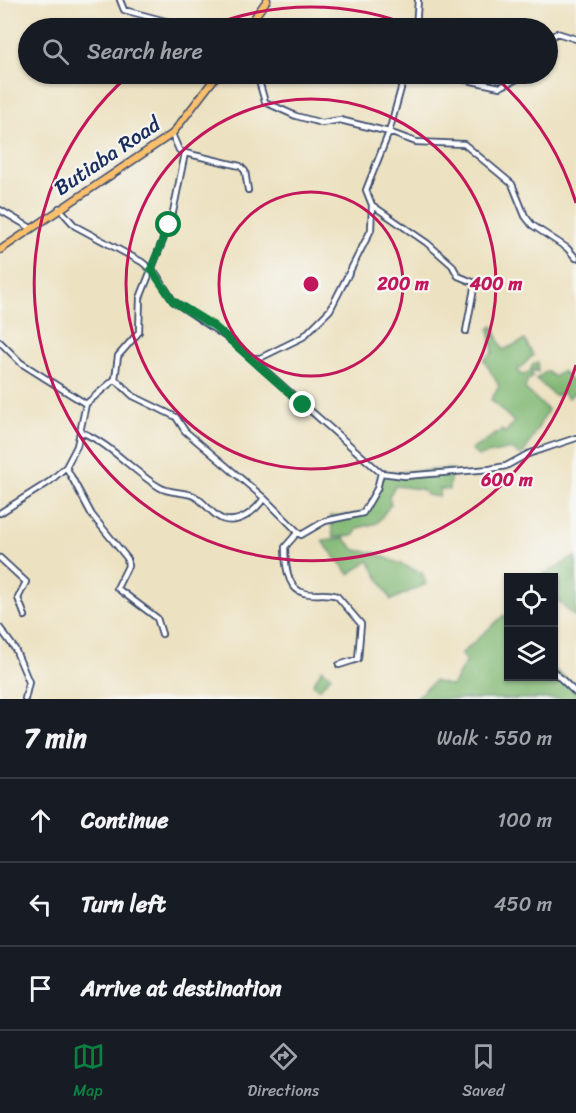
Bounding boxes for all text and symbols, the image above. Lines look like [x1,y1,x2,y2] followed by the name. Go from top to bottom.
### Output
[18,18,558,84] search box
[87,32,203,71] text: Search here
[39,35,72,68] icon: search
[46,105,170,206] street label: Butiaba Road
[155,211,181,237] route start
[376,268,429,300] text: 200 m
[469,268,522,300] text: 400 m
[301,274,321,294] centre of rings
[289,391,315,417] route end
[480,464,533,496] text: 600 m
[504,573,558,681] map controls
[504,573,558,627] button: locate
[504,627,558,681] button: layers
[24,715,87,761] text: 7 min
[437,721,552,756] text: Walk · 550 m
[81,801,169,840] text: Continue
[498,803,552,838] text: 100 m
[24,804,57,837] icon: ahead
[81,885,166,924] text: Turn left
[494,887,552,922] text: 450 m
[24,888,57,921] icon: left
[81,969,282,1008] text: Arrive at destination
[24,972,57,1005] icon: arrive
[72,1040,105,1105] tab: Map
[248,1040,319,1105] tab: Directions
[462,1040,504,1105] tab: Saved

